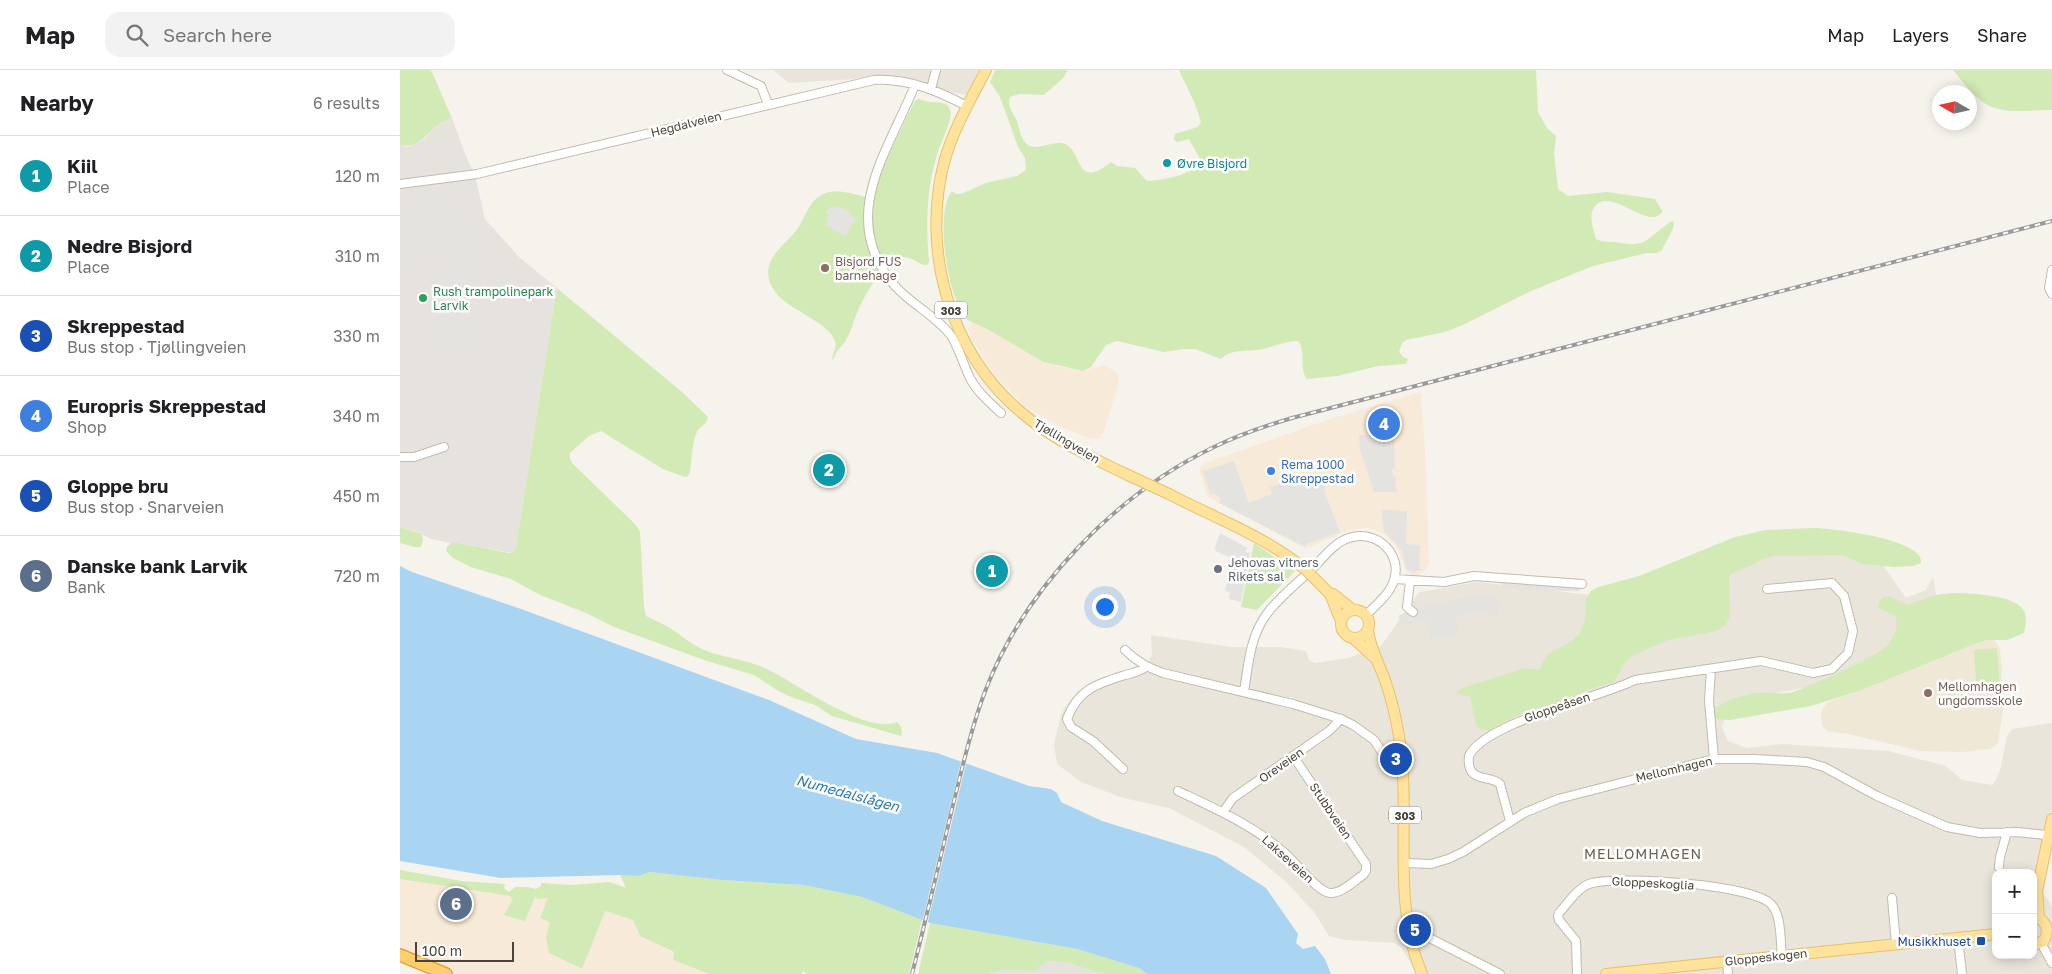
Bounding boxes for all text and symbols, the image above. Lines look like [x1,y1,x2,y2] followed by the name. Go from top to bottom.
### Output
[105,12,455,57] search box
[25,20,75,49] text: Map
[123,21,151,49] icon: search
[163,23,272,46] text: Search here
[1827,24,1864,46] text: Map
[1892,24,1949,46] text: Layers
[1977,24,2027,46] text: Share
[1932,85,1977,130] north arrow
[20,90,94,116] text: Nearby
[313,93,380,113] text: 6 results
[649,108,723,140] street label: Hegdalveien
[67,154,98,177] text: Kiil
[1177,156,1247,171] place label: Øvre Bisjord
[1161,157,1173,169] marker: Øvre Bisjord
[32,166,40,186] text: 1
[335,166,380,186] text: 120 m
[67,177,110,197] text: Place
[67,234,192,257] text: Nedre Bisjord
[31,246,41,266] text: 2
[335,246,380,266] text: 310 m
[835,254,902,283] place label: Bisjord FUS barnehage
[67,257,110,277] text: Place
[819,262,831,274] marker: Bisjord FUS barnehage
[433,284,553,313] place label: Rush trampolinepark Larvik
[417,292,429,304] marker: Rush trampolinepark Larvik
[935,302,967,318] road number: 303
[67,314,185,337] text: Skreppestad
[31,326,41,346] text: 3
[333,326,380,346] text: 330 m
[67,337,246,357] text: Bus stop · Tjøllingveien
[67,394,266,417] text: Europris Skreppestad
[1368,405,1400,443] pin: 4
[31,406,41,426] text: 4
[333,406,380,426] text: 340 m
[1031,415,1103,467] street label: Tjøllingveien
[67,417,107,437] text: Shop
[813,451,845,489] pin: 2
[1281,457,1354,486] place label: Rema 1000 Skreppestad
[1265,465,1277,477] marker: Rema 1000 Skreppestad
[67,474,168,497] text: Gloppe bru
[31,486,41,506] text: 5
[333,486,380,506] text: 450 m
[67,497,224,517] text: Bus stop · Snarveien
[976,552,1008,590] pin: 1
[67,554,248,577] text: Danske bank Larvik
[1228,555,1319,584] place label: Jehovas vitners Rikets sal
[1212,563,1224,575] marker: Jehovas vitners Rikets sal
[31,566,41,586] text: 6
[334,566,380,586] text: 720 m
[67,577,106,597] text: Bank
[1092,594,1118,620] your location
[1938,679,2022,708] place label: Mellomhagen ungdomsskole
[1922,687,1934,699] marker: Mellomhagen ungdomsskole
[1522,689,1592,725] street label: Gloppeåsen
[1380,740,1412,778] pin: 3
[1256,744,1306,786] street label: Oreveien
[1634,753,1714,785] street label: Mellomhagen
[795,771,903,815] water label: Numedalslågen
[1307,780,1355,842] street label: Stubbveien
[1389,806,1421,824] road number: 303
[1259,832,1317,886] street label: Lakseveien
[1584,845,1702,862] district label: MELLOMHAGEN
[1992,869,2037,959] map controls
[1992,869,2037,914] button: +
[1611,873,1695,893] street label: Gloppeskoglia
[440,885,472,923] pin: 6
[1399,911,1431,949] pin: 5
[1992,914,2037,959] button: −
[1898,934,1971,949] place label: Musikkhuset
[1975,935,1987,947] marker: Musikkhuset
[415,939,514,962] scale bar
[422,942,462,959] text: 100 m
[1724,945,1808,969] street label: Gloppeskogen

